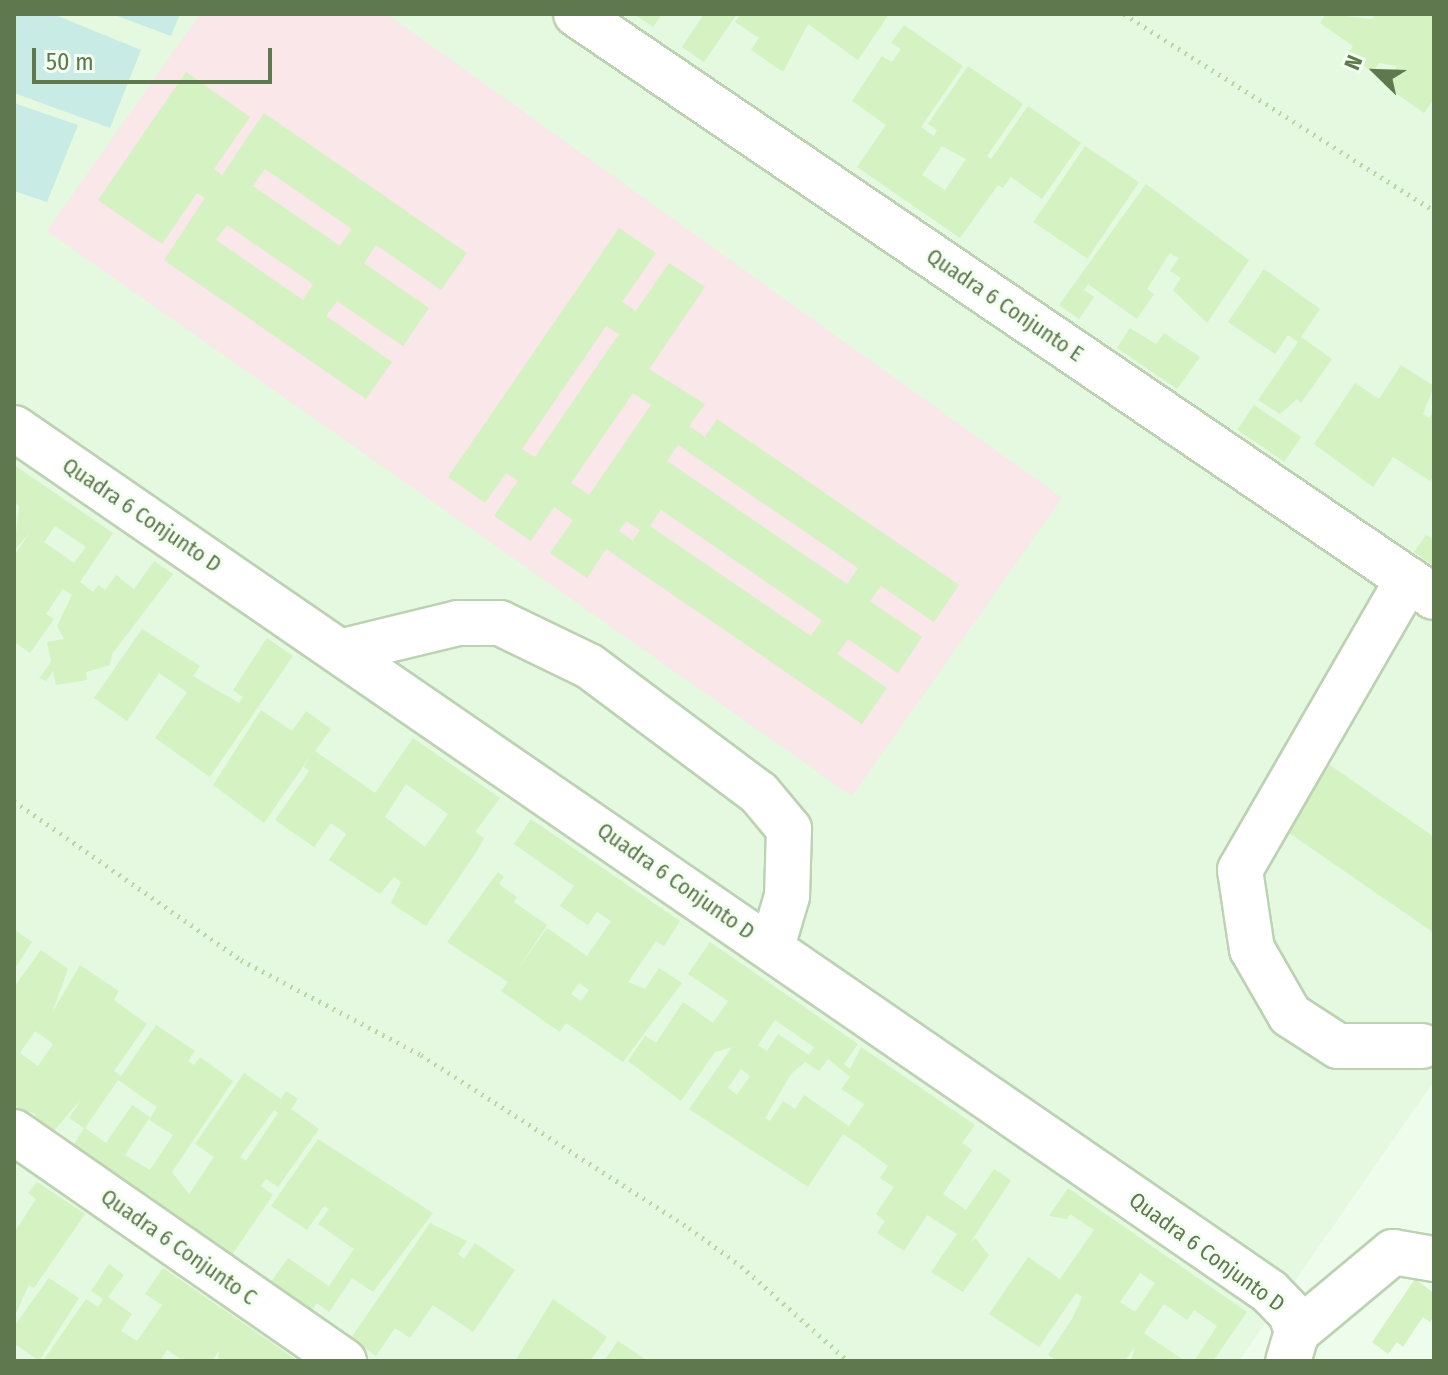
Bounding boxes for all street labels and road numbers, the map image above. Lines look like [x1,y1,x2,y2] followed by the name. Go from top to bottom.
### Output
[922,243,1088,367] street label: Quadra 6 Conjunto E
[58,452,226,578] street label: Quadra 6 Conjunto D
[592,817,760,945] street label: Quadra 6 Conjunto D
[96,1183,262,1311] street label: Quadra 6 Conjunto C
[1124,1187,1290,1317] street label: Quadra 6 Conjunto D

